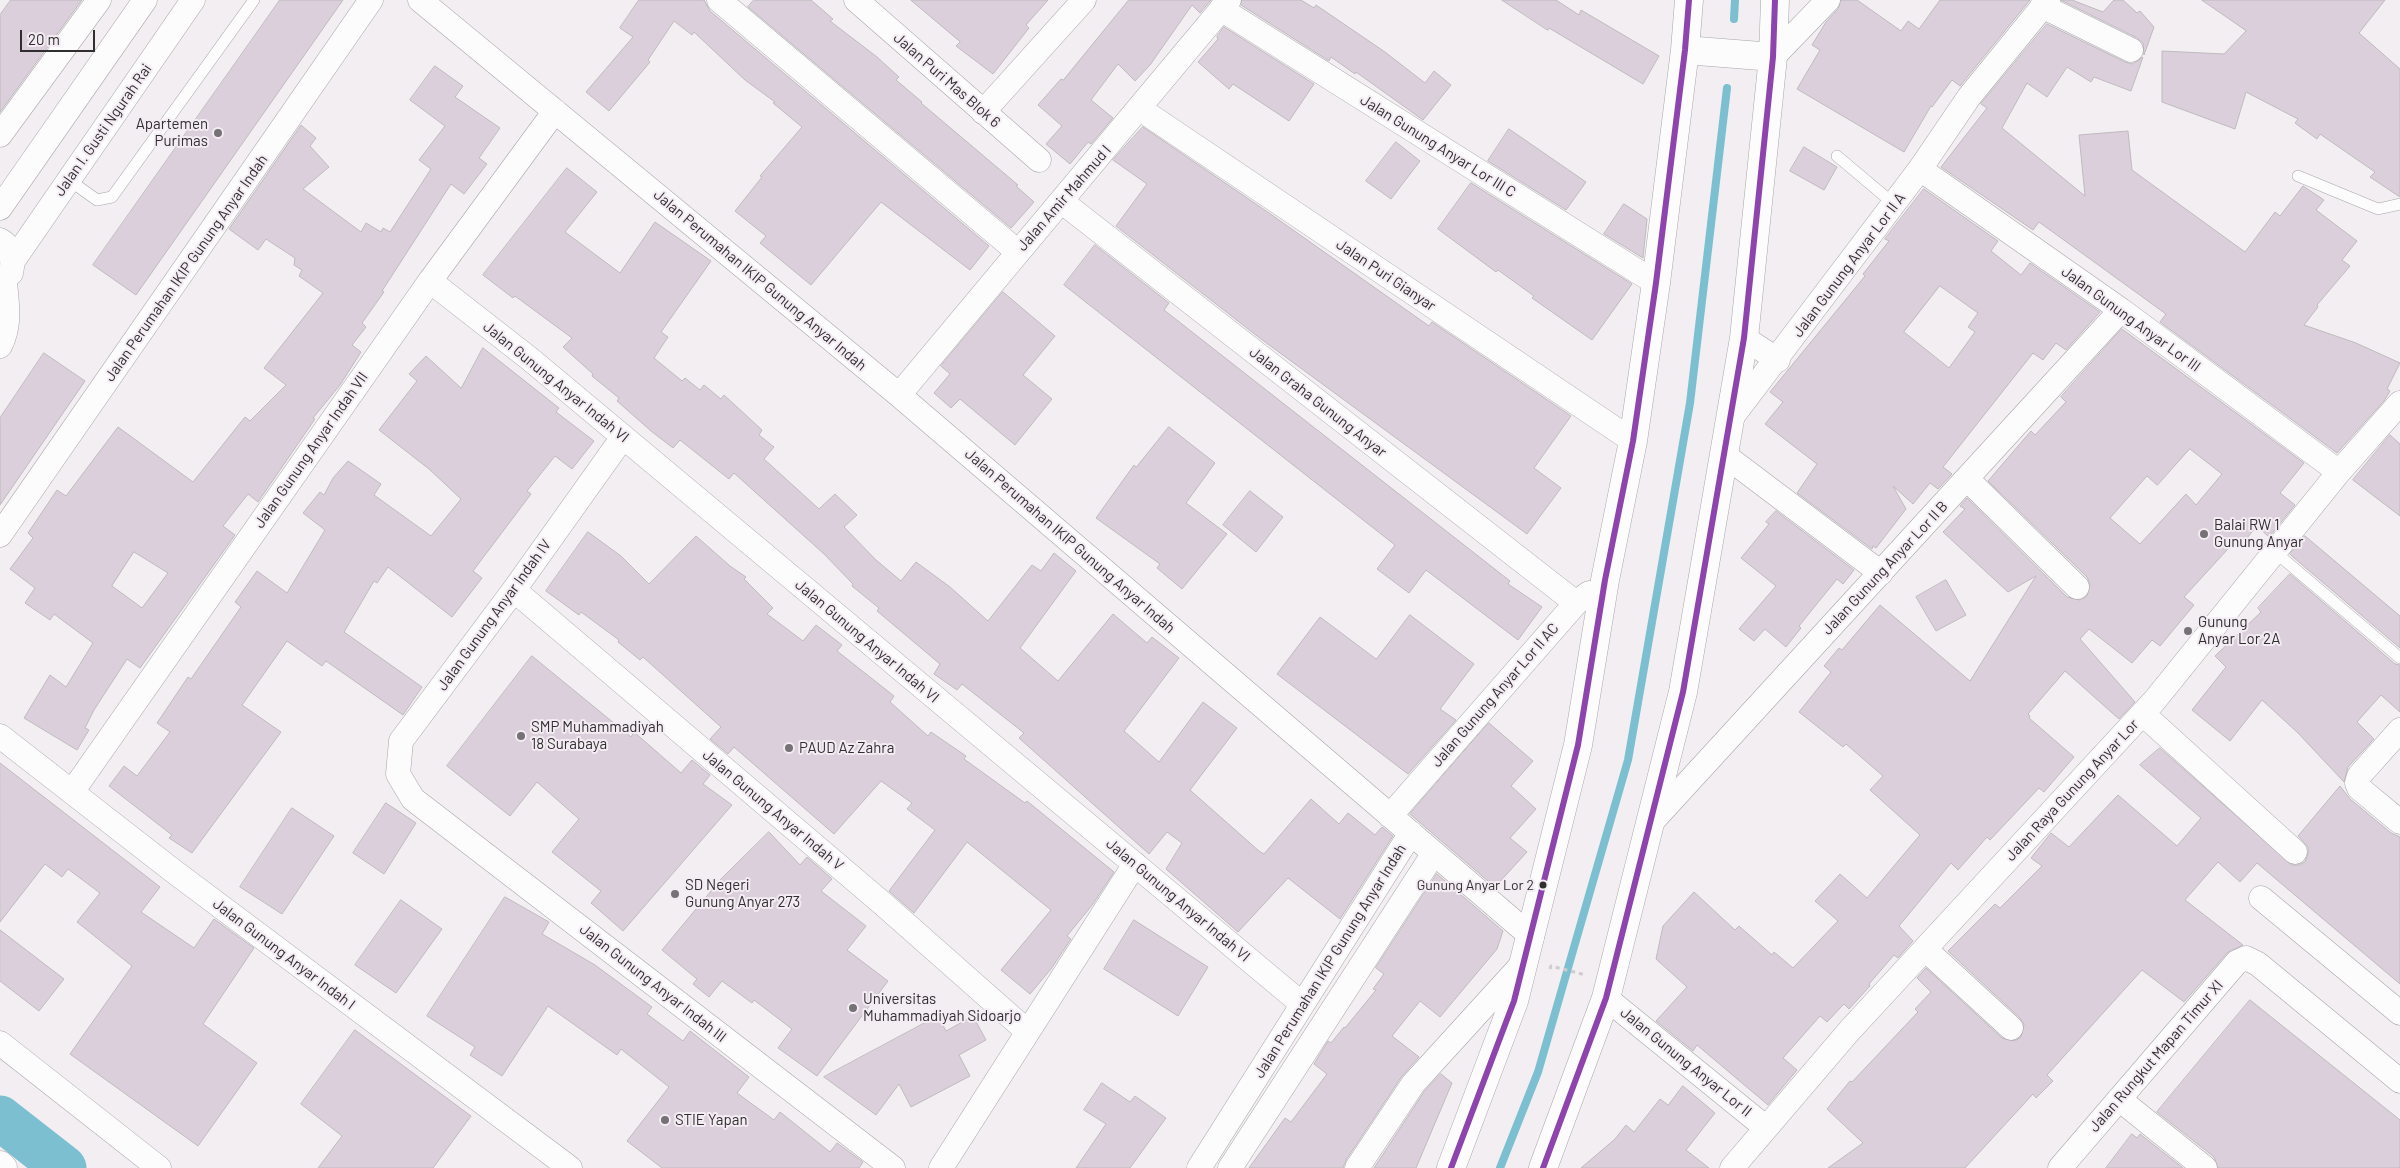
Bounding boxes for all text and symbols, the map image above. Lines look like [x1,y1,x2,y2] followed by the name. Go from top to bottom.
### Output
[22,20,98,52] scale bar
[890,29,1004,131] street label: Jalan Puri Mas Blok 6
[28,30,60,48] text: 20 m
[51,60,155,200] street label: Jalan I. Gusti Ngurah Rai
[1357,91,1519,201] street label: Jalan Gunung Anyar Lor III C
[136,115,208,150] place label: Apartemen Purimas
[212,127,224,139] marker: Apartemen Purimas
[1013,141,1115,255] street label: Jalan Amir Mahmud I
[100,151,272,385] street label: Jalan Perumahan IKIP Gunung Anyar Indah
[650,186,870,374] street label: Jalan Perumahan IKIP Gunung Anyar Indah
[1789,189,1909,341] street label: Jalan Gunung Anyar Lor II A
[1333,235,1439,315] street label: Jalan Puri Gianyar
[2058,262,2204,376] street label: Jalan Gunung Anyar Lor III
[479,318,633,446] street label: Jalan Gunung Anyar Indah VI
[1246,343,1390,461] street label: Jalan Graha Gunung Anyar
[250,369,372,531] street label: Jalan Gunung Anyar Indah VII
[961,445,1179,637] street label: Jalan Perumahan IKIP Gunung Anyar Indah
[1818,497,1952,639] street label: Jalan Gunung Anyar Lor II B
[2214,516,2303,551] place label: Balai RW 1 Gunung Anyar
[2198,528,2210,540] marker: Balai RW 1 Gunung Anyar
[433,536,555,694] street label: Jalan Gunung Anyar Indah IV
[791,575,943,707] street label: Jalan Gunung Anyar Indah VI
[2198,613,2280,648] place label: Gunung Anyar Lor 2A
[1428,619,1562,771] street label: Jalan Gunung Anyar Lor II AC
[2182,625,2194,637] marker: Gunung Anyar Lor 2A
[2002,715,2142,865] street label: Jalan Raya Gunung Anyar Lor
[531,718,664,753] place label: SMP Muhammadiyah 18 Surabaya
[515,730,527,742] marker: SMP Muhammadiyah 18 Surabaya
[799,739,894,757] place label: PAUD Az Zahra
[783,742,795,754] marker: PAUD Az Zahra
[699,746,847,874] street label: Jalan Gunung Anyar Indah V
[1102,834,1254,966] street label: Jalan Gunung Anyar Indah VI
[1250,841,1410,1081] street label: Jalan Perumahan IKIP Gunung Anyar Indah
[685,876,800,911] place label: SD Negeri Gunung Anyar 273
[1417,877,1534,893] place label: Gunung Anyar Lor 2
[1538,880,1548,890] marker: Gunung Anyar Lor 2
[669,888,681,900] marker: SD Negeri Gunung Anyar 273
[209,895,359,1013] street label: Jalan Gunung Anyar Indah I
[576,920,730,1046] street label: Jalan Gunung Anyar Indah III
[2085,976,2227,1136] street label: Jalan Rungkut Mapan Timur XI
[863,990,1021,1025] place label: Universitas Muhammadiyah Sidoarjo
[847,1002,859,1014] marker: Universitas Muhammadiyah Sidoarjo
[1617,1003,1755,1121] street label: Jalan Gunung Anyar Lor II
[675,1111,747,1129] place label: STIE Yapan
[659,1114,671,1126] marker: STIE Yapan

